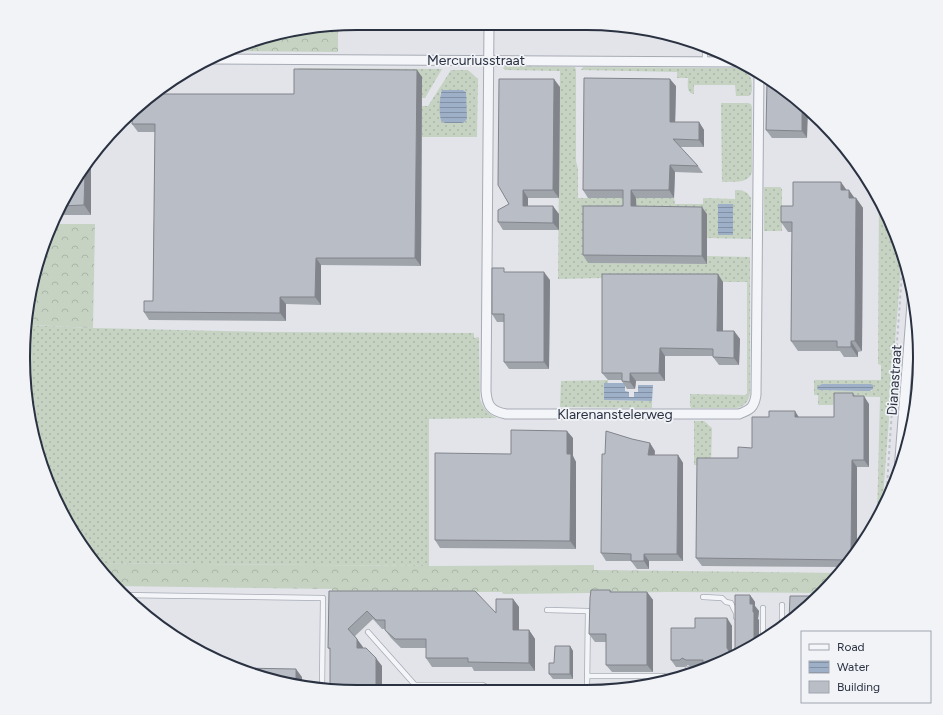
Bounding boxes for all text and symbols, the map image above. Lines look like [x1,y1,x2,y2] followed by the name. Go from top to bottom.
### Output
[427,52,525,69] street label: Mercuriusstraat
[884,344,905,416] street label: Dianastraat
[557,406,673,423] street label: Klarenanstelerweg
[801,631,931,703] legend
[837,640,865,654] text: Road
[837,660,869,674] text: Water
[837,680,880,694] text: Building

